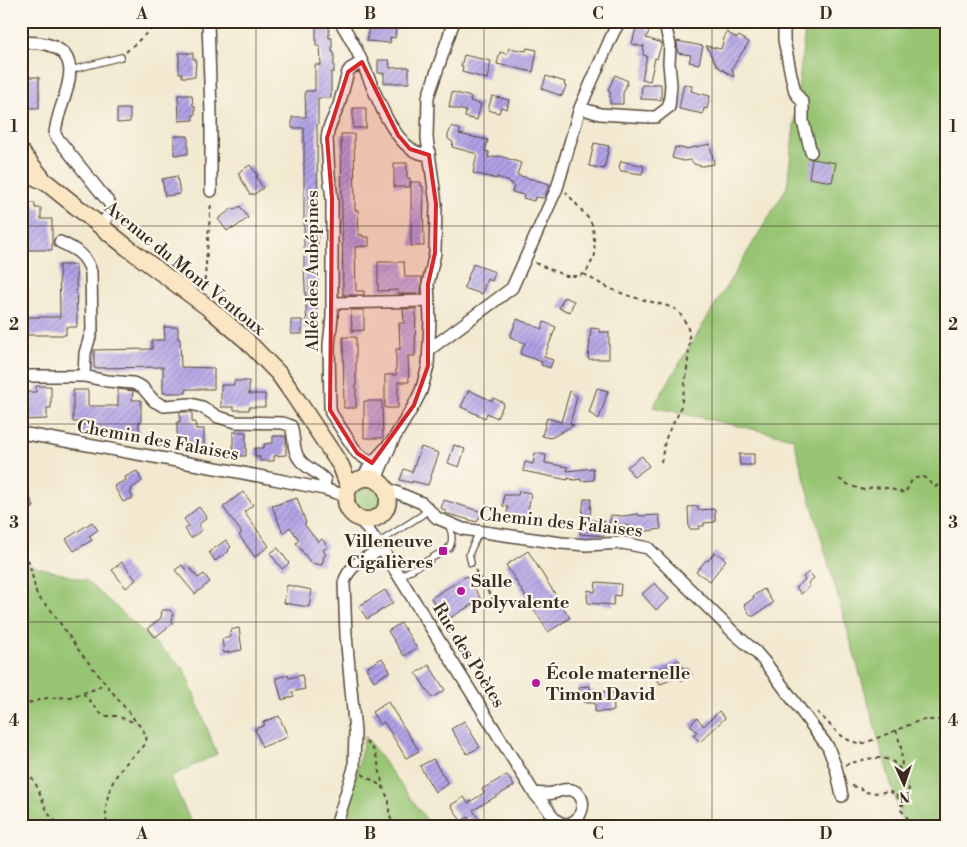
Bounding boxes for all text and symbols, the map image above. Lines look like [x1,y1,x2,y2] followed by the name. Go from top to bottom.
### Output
[135,4,148,24] text: A
[364,4,376,24] text: B
[592,4,604,24] text: C
[820,4,833,24] text: D
[10,117,18,137] text: 1
[949,117,957,137] text: 1
[301,190,324,353] street label: Allée des Aubépines
[99,196,271,341] street label: Avenue du Mont Ventoux
[9,315,19,335] text: 2
[948,315,958,335] text: 2
[75,415,241,466] street label: Chemin des Falaises
[478,502,644,543] street label: Chemin des Falaises
[9,513,19,533] text: 3
[948,513,958,533] text: 3
[343,530,433,574] place label: Villeneuve Cigalières
[437,545,449,557] marker: Villeneuve Cigalières
[471,570,570,614] place label: Salle polyvalente
[455,585,467,597] marker: Salle polyvalente
[427,598,510,712] street label: Rue des Poètes
[546,662,691,706] place label: École maternelle Timon David
[530,677,542,689] marker: École maternelle Timon David
[9,711,20,731] text: 4
[948,711,959,731] text: 4
[880,760,930,810] north arrow
[899,787,911,805] text: N
[135,824,148,844] text: A
[364,824,376,844] text: B
[592,824,604,844] text: C
[820,824,833,844] text: D

